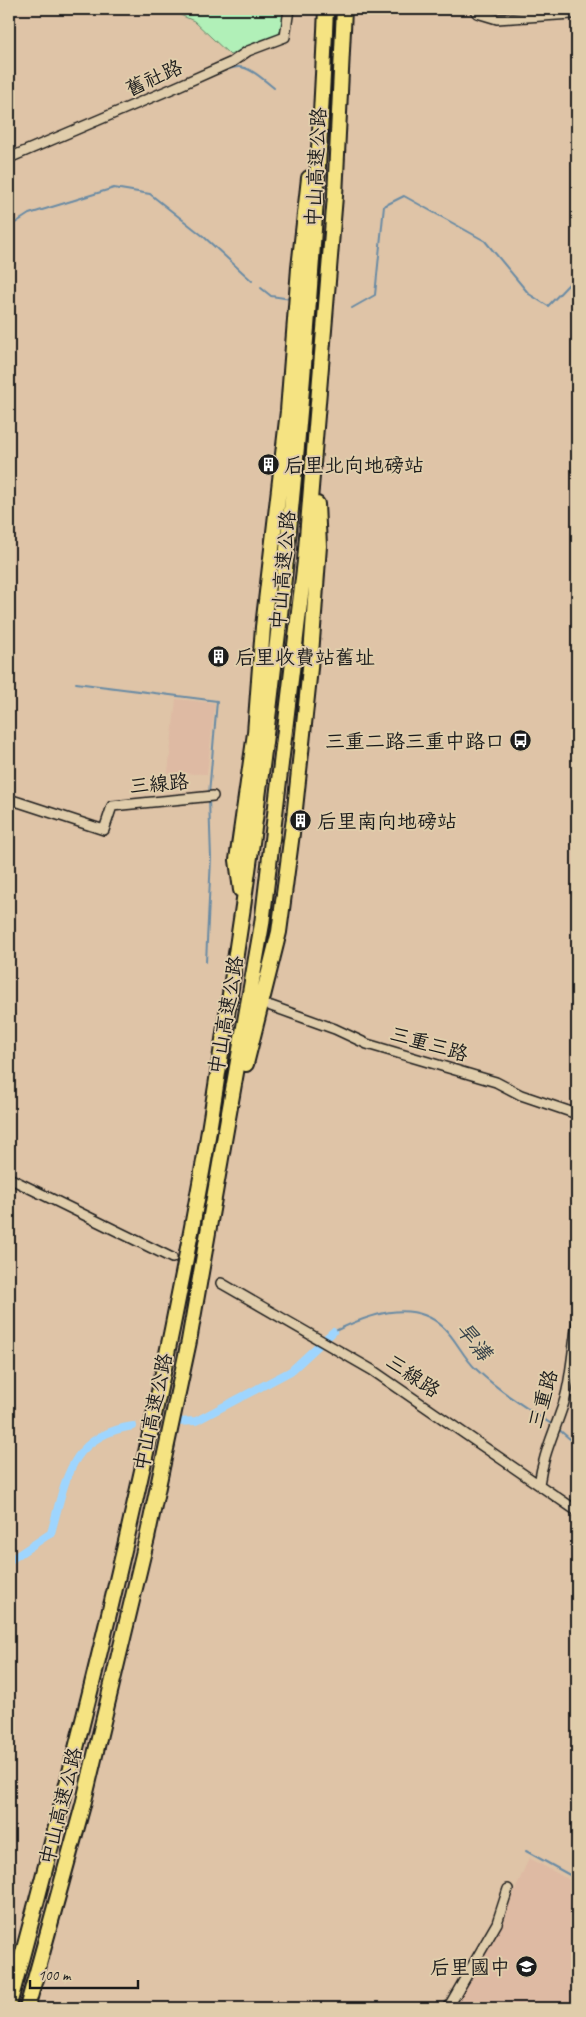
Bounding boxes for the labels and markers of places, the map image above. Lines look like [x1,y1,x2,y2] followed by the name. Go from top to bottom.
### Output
[256,453,280,477] building icon: 后里北向地磅站
[284,453,424,478] place label: 后里北向地磅站
[207,645,231,669] building icon: 后里收費站舊址
[235,645,375,670] place label: 后里收費站舊址
[325,729,505,754] place label: 三重二路三重中路口
[509,729,533,753] bus stop icon: 三重二路三重中路口
[289,809,313,833] building icon: 后里南向地磅站
[317,809,457,834] place label: 后里南向地磅站
[430,1955,510,1980] place label: 后里國中
[514,1955,538,1979] school or university icon: 后里國中

